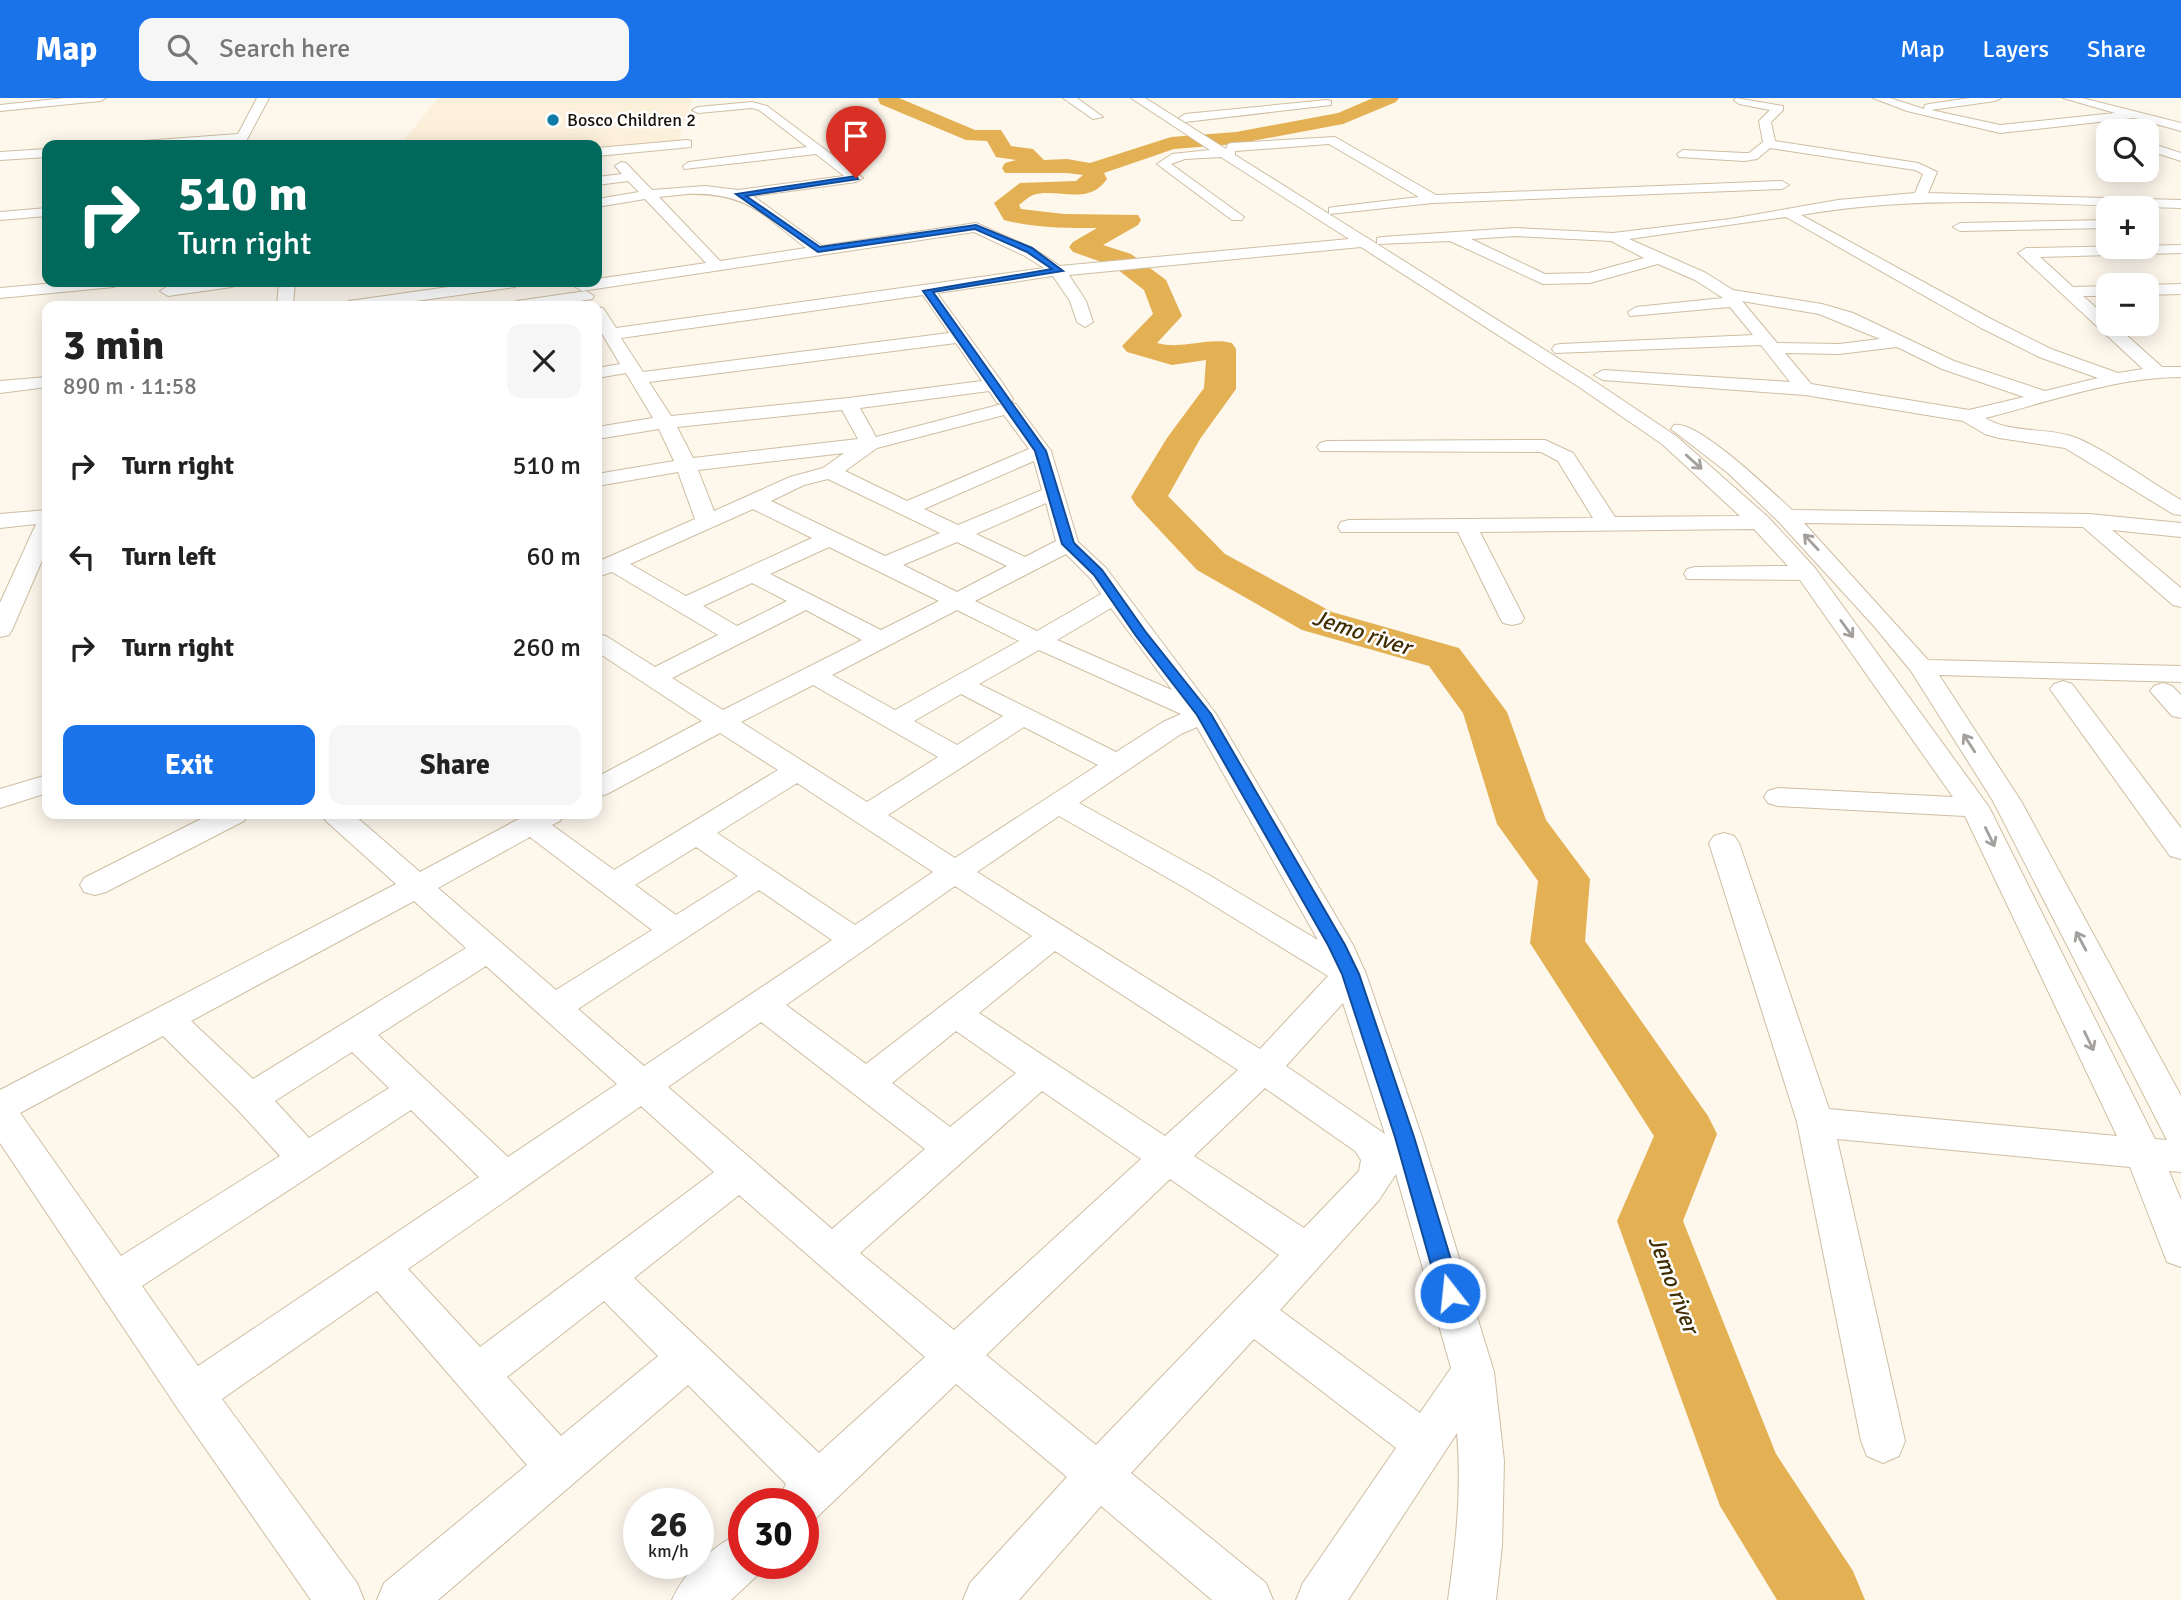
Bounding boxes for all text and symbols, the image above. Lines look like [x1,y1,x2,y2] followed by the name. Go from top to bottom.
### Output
[139,18,629,81] search box
[35,29,97,70] text: Map
[163,30,201,68] icon: search
[219,33,350,65] text: Search here
[1900,34,1945,64] text: Map
[1983,34,2049,64] text: Layers
[2087,34,2146,64] text: Share
[826,106,886,178] pin
[567,109,696,131] place label: Bosco Children 2
[545,112,561,128] marker: Bosco Children 2
[837,117,875,155] icon: arrive
[2096,119,2159,336] map controls
[2096,119,2159,182] button: search
[178,164,308,224] text: 510 m
[63,168,154,259] icon: right
[2096,196,2159,259] button: +
[178,224,311,263] text: Turn right
[2096,273,2159,336] button: −
[63,320,164,371] text: 3 min
[507,324,581,398] button: close
[63,372,197,401] text: 890 m · 11:58
[63,447,101,485] icon: right
[122,450,234,482] text: Turn right
[512,450,581,482] text: 510 m
[1685,454,1703,470] one-way arrow
[1802,534,1819,551] one-way arrow
[63,538,101,576] icon: left
[122,541,216,573] text: Turn left
[526,541,581,573] text: 60 m
[1309,603,1418,663] water label: Jemo river
[1840,619,1855,638] one-way arrow
[63,629,101,667] icon: right
[122,632,234,664] text: Turn right
[512,632,581,664] text: 260 m
[63,725,315,805] button: Exit
[329,725,581,805] button: Share
[1962,733,1976,753] one-way arrow
[1983,826,1997,847] one-way arrow
[2073,931,2087,952] one-way arrow
[2083,1030,2097,1051] one-way arrow
[1642,1231,1707,1340] water label: Jemo river
[1413,1256,1487,1330] position arrow
[728,1488,819,1579] speed limit sign: 30
[650,1503,687,1546] text: 26
[648,1540,689,1562] text: km/h

